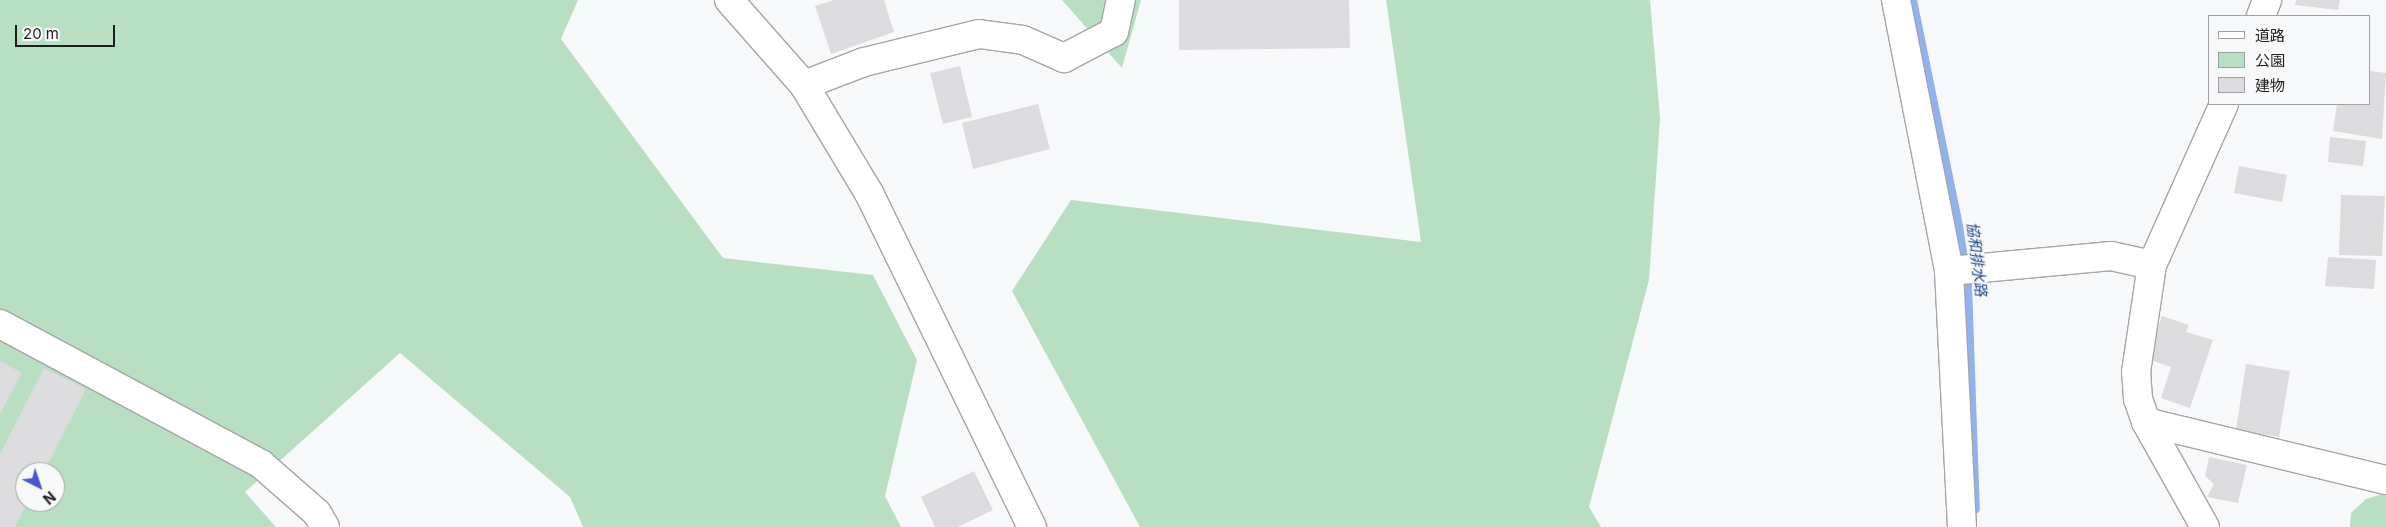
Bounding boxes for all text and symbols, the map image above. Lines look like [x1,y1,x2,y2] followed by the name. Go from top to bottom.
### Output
[18,15,118,47] scale bar
[2208,15,2371,105] legend
[23,24,59,43] text: 20 m
[2255,26,2285,45] text: 道路
[2255,51,2285,70] text: 公園
[2255,76,2285,95] text: 建物
[1963,221,1991,297] water label: 協和排水路
[15,462,65,512] north arrow
[40,488,59,508] text: N

